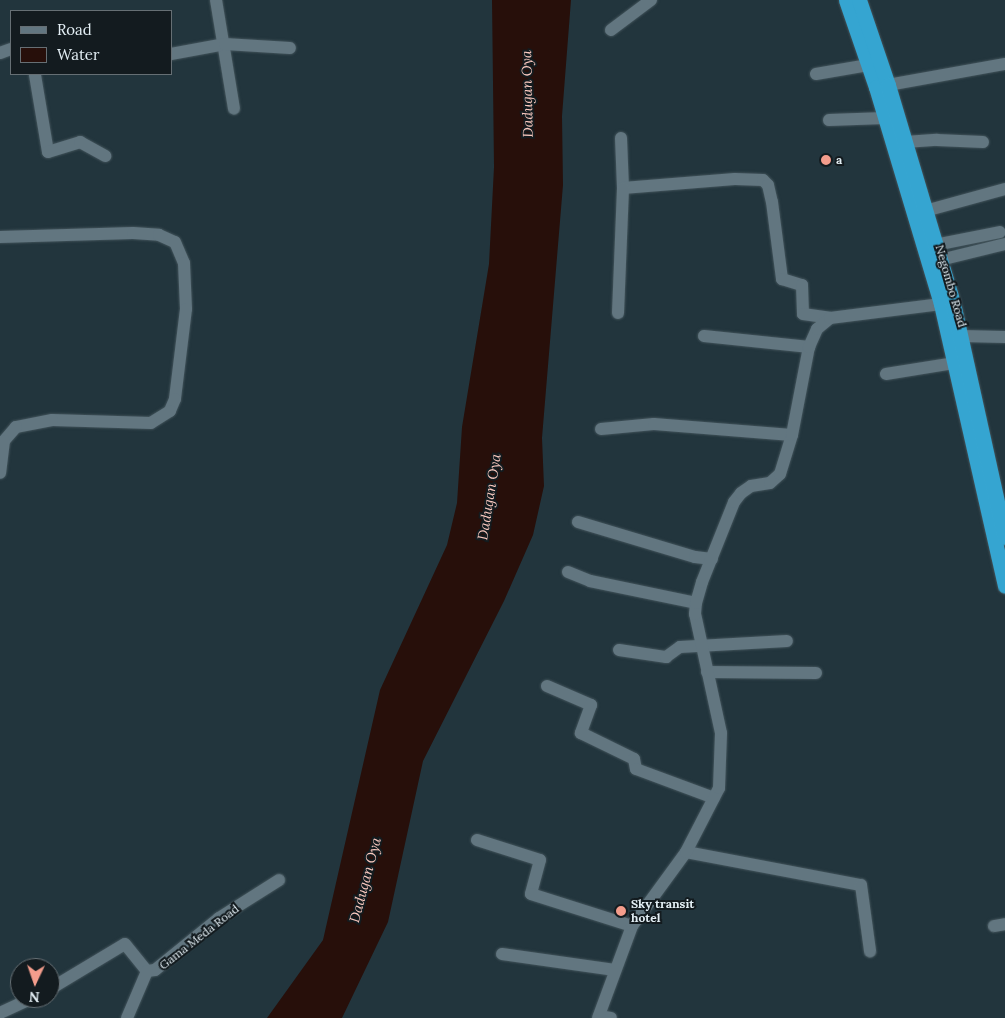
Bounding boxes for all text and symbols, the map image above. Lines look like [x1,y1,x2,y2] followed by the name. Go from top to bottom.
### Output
[10,10,172,75] legend
[57,20,92,39] text: Road
[57,45,99,64] text: Water
[518,50,536,138] water label: Dadugan Oya
[836,153,842,167] place label: a
[820,154,832,166] marker: a
[932,243,970,329] street label: Negombo Road
[474,453,504,541] water label: Dadugan Oya
[346,836,384,924] water label: Dadugan Oya
[631,897,694,925] place label: Sky transit hotel
[156,901,242,973] street label: Gama Meda Road
[615,905,627,917] marker: Sky transit hotel
[10,958,60,1008] north arrow
[28,988,40,1006] text: N

